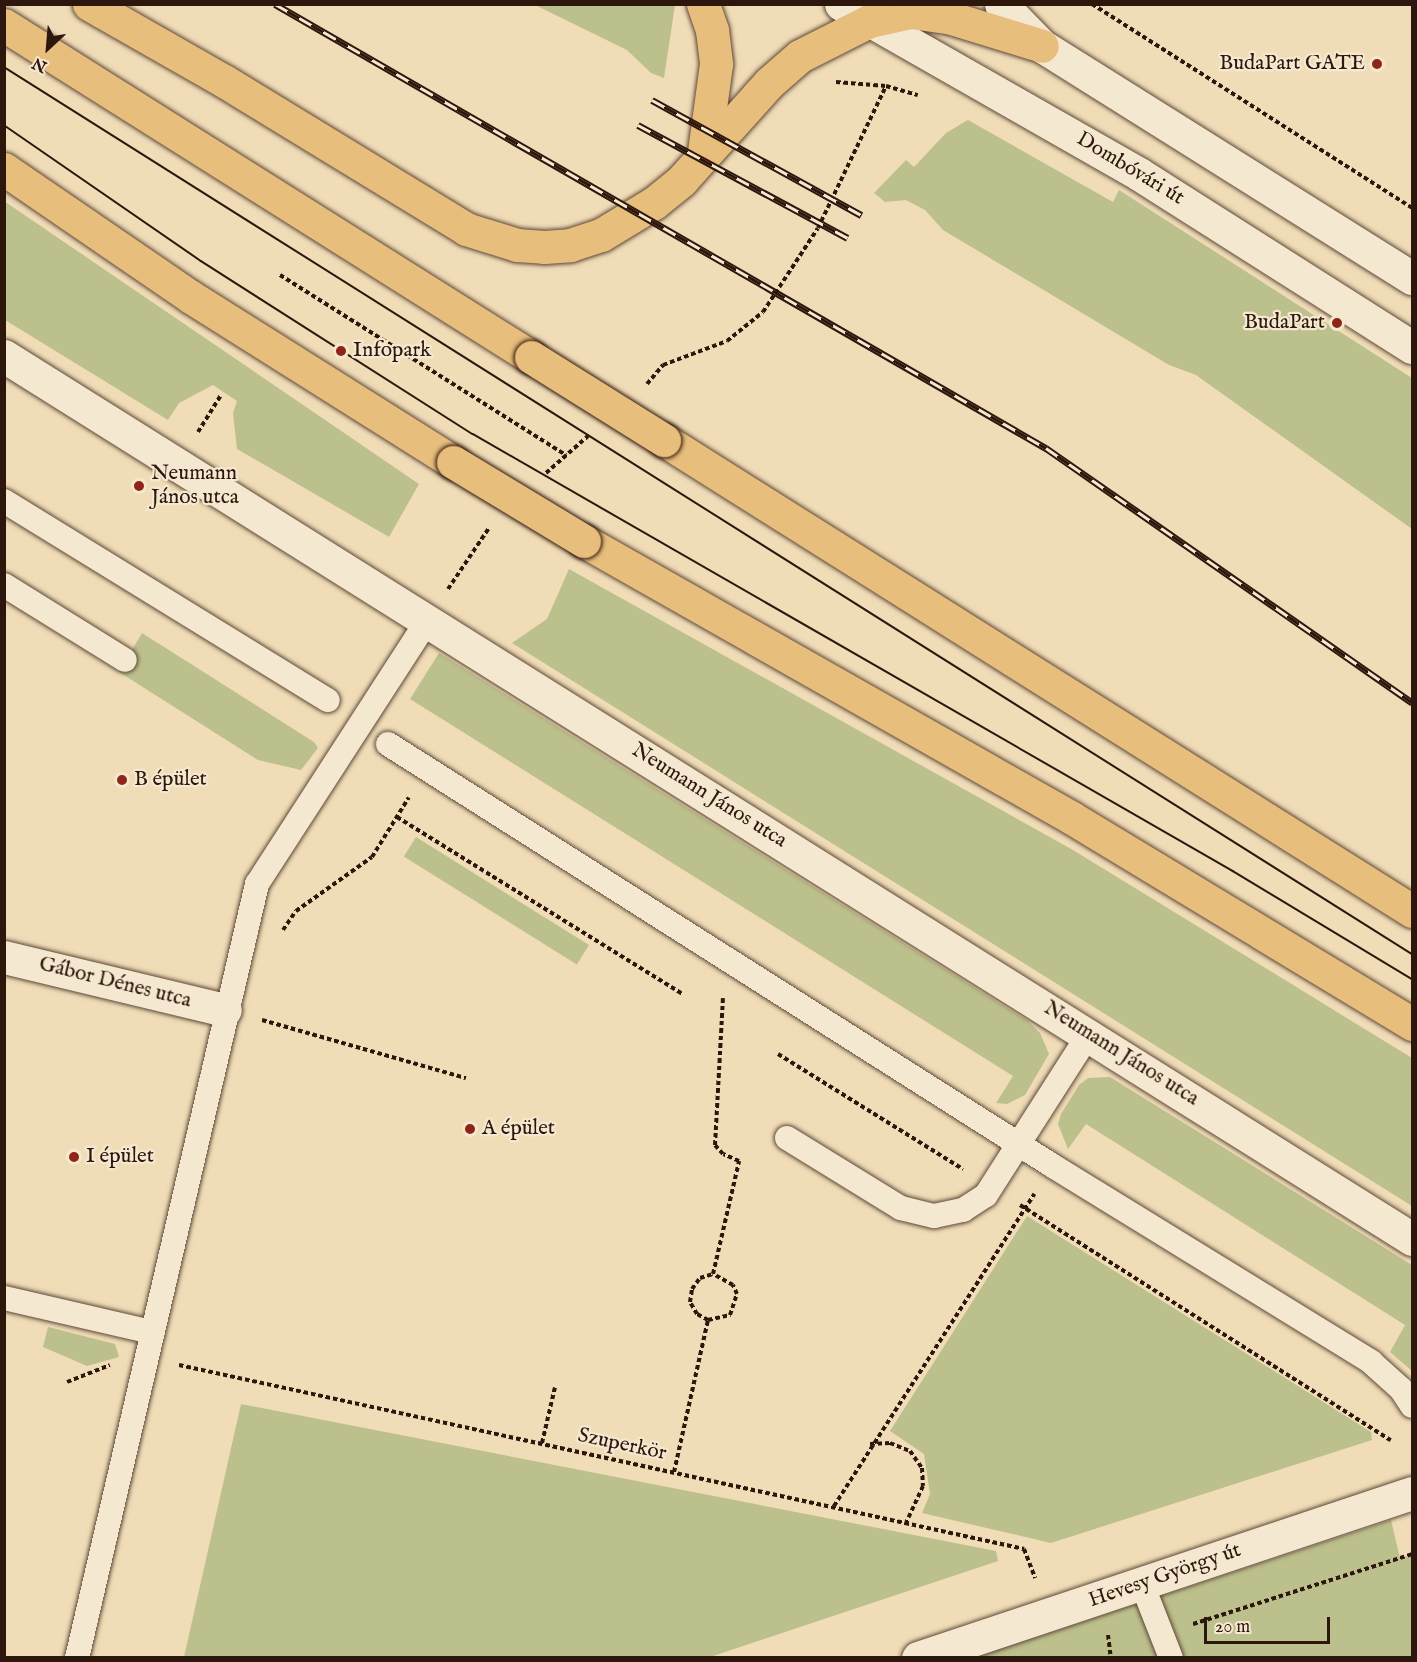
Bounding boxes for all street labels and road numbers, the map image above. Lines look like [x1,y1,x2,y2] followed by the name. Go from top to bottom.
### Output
[1072,127,1188,211] street label: Dombóvári út
[627,738,791,854] street label: Neumann János utca
[36,952,194,1014] street label: Gábor Dénes utca
[1039,996,1203,1112] street label: Neumann János utca
[575,1423,669,1467] street label: Szuperkör
[1086,1538,1244,1614] street label: Hevesy György út

